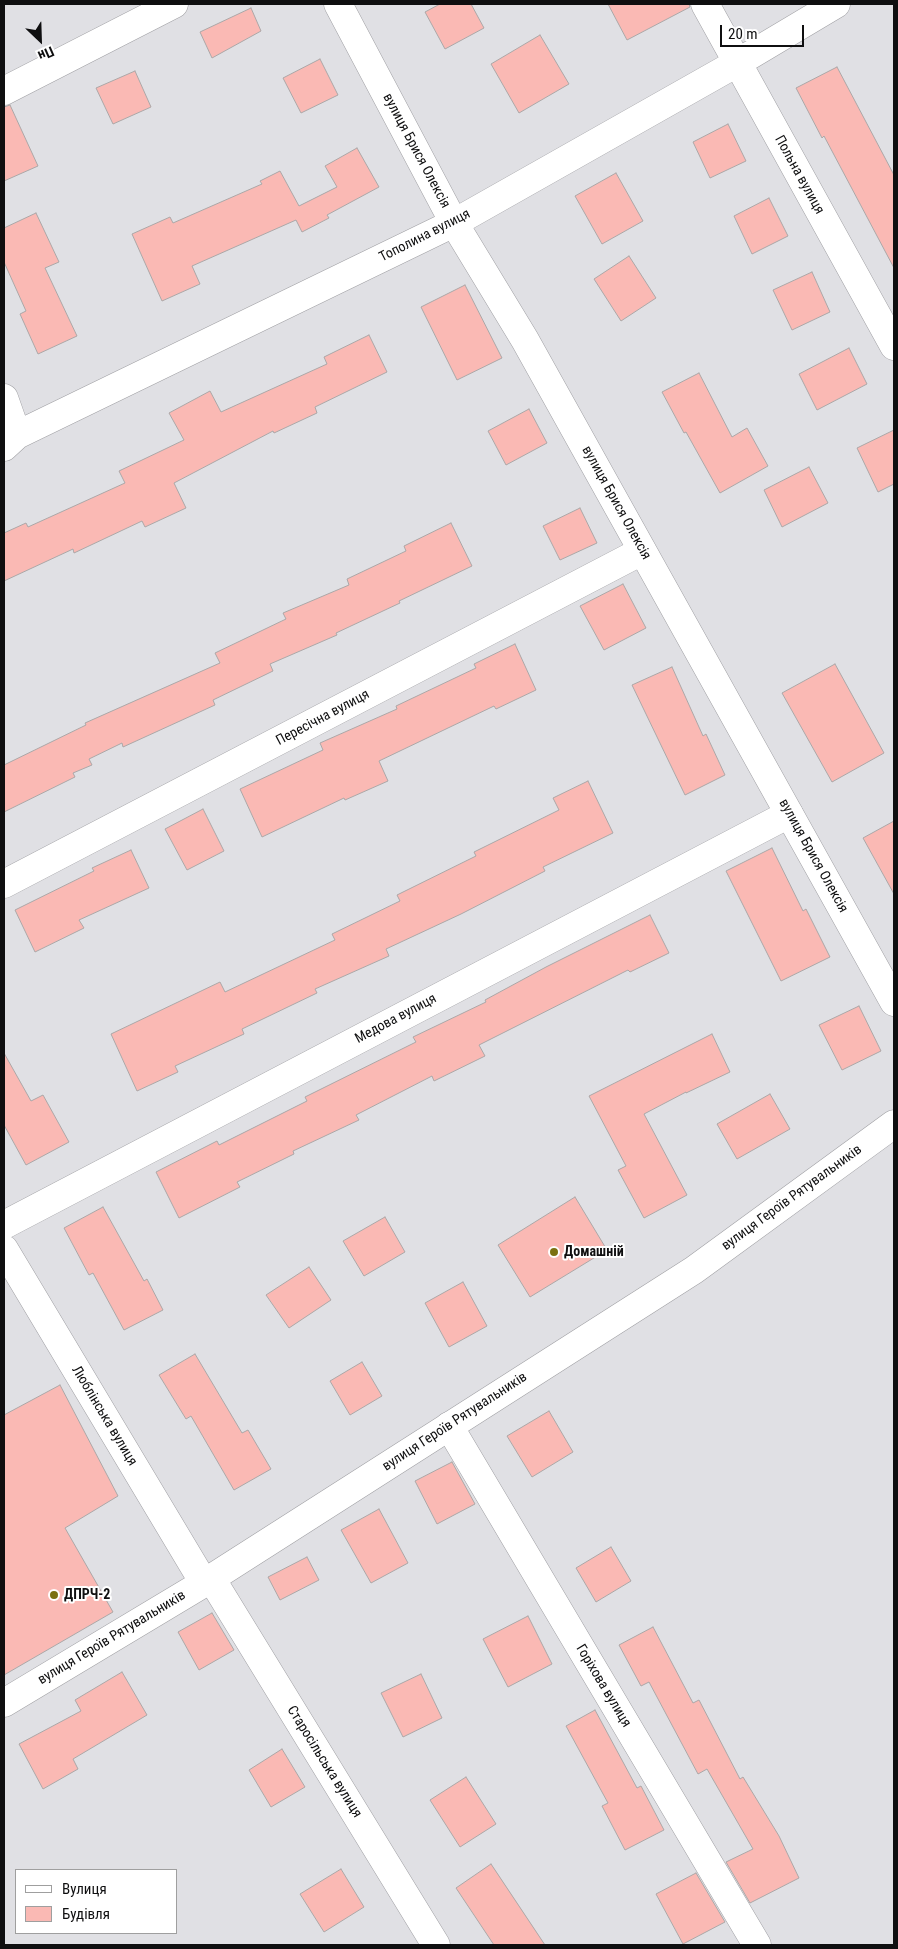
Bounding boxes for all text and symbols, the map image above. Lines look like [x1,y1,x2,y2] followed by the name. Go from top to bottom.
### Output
[15,15,65,65] north arrow
[723,15,807,47] scale bar
[728,25,758,43] text: 20 m
[36,43,56,64] text: Пн
[379,91,453,211] street label: вулиця Брися Олексія
[770,133,828,217] street label: Польна вулиця
[377,206,473,266] street label: Тополина вулиця
[578,443,654,563] street label: вулиця Брися Олексія
[274,686,372,750] street label: Пересічна вулиця
[775,796,851,916] street label: вулиця Брися Олексія
[352,991,440,1047] street label: Медова вулиця
[719,1142,865,1254] street label: вулиця Героїв Рятувальників
[564,1244,624,1260] place label: Домашній
[548,1246,560,1258] marker: Домашній
[68,1363,140,1469] street label: Люблінська вулиця
[380,1369,530,1475] street label: вулиця Героїв Рятувальників
[35,1587,189,1689] street label: вулиця Героїв Рятувальників
[64,1587,110,1603] place label: ДПРЧ-2
[48,1589,60,1601] marker: ДПРЧ-2
[572,1642,634,1730] street label: Горіхова вулиця
[283,1703,365,1821] street label: Старосільська вулиця
[15,1869,178,1934] legend
[62,1880,107,1898] text: Вулиця
[62,1905,110,1923] text: Будівля

